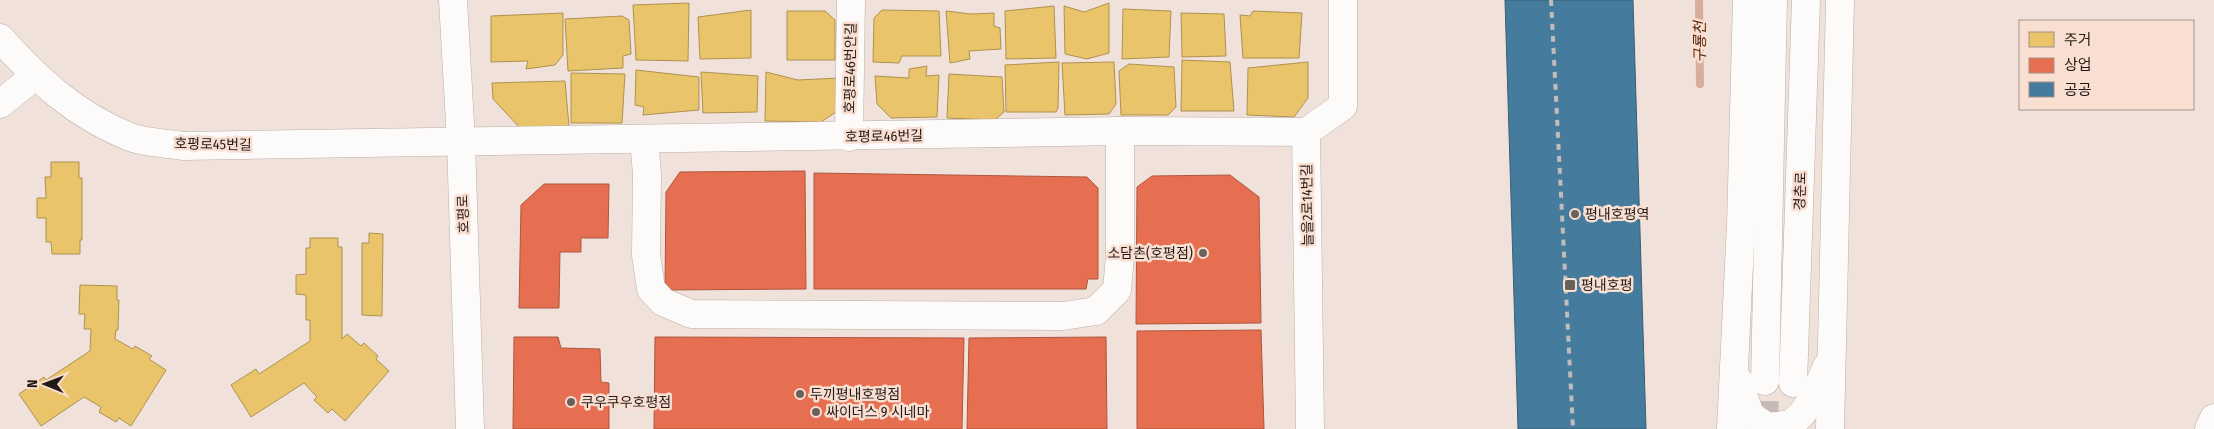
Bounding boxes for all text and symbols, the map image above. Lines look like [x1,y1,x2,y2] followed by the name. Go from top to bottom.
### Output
[1691,19,1709,63] water label: 구룡천
[2019,20,2194,110] legend
[841,22,860,114] street label: 호평로46번안길
[2064,31,2092,49] text: 주거
[2064,56,2092,74] text: 상업
[2064,81,2092,99] text: 공공
[845,127,923,146] street label: 호평로46번길
[174,135,252,154] street label: 호평로45번길
[1298,163,1317,247] street label: 늘을2로14번길
[1791,171,1810,211] street label: 경춘로
[454,194,473,234] street label: 호평로
[1585,206,1649,223] place label: 평내호평역
[1569,208,1581,220] marker: 평내호평역
[1107,245,1193,262] place label: 소담촌(호평점)
[1197,247,1209,259] marker: 소담촌(호평점)
[1581,277,1633,294] place label: 평내호평
[1563,278,1577,292] marker: 평내호평
[20,359,70,409] north arrow
[24,379,41,388] text: N
[810,386,900,403] place label: 두끼평내호평점
[794,388,806,400] marker: 두끼평내호평점
[581,394,671,411] place label: 쿠우쿠우호평점
[565,396,577,408] marker: 쿠우쿠우호평점
[826,404,930,421] place label: 싸이더스 9 시네마
[810,406,822,418] marker: 싸이더스 9 시네마

